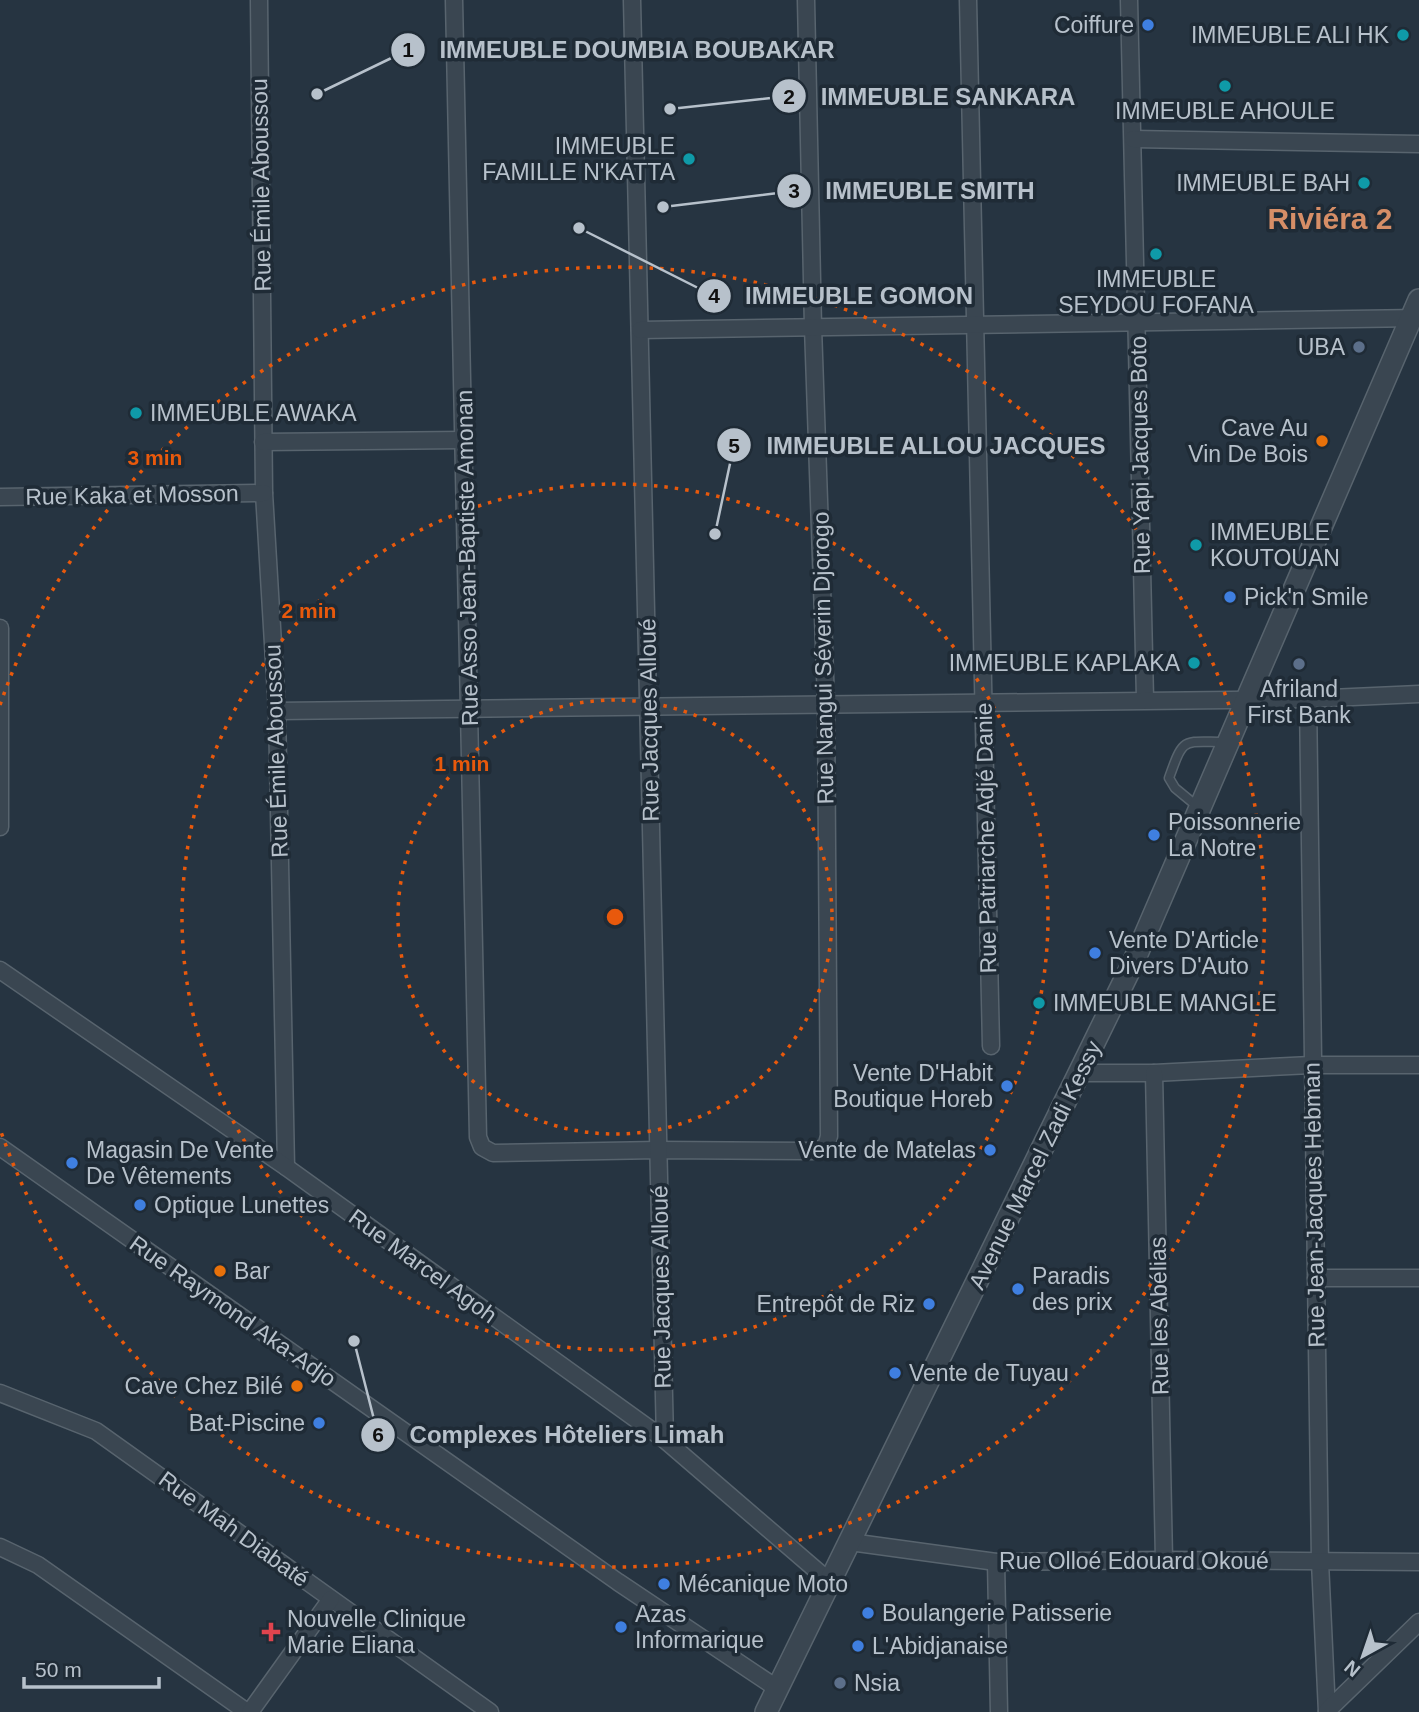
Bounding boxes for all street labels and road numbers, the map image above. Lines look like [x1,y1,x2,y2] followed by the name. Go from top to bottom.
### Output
[246,78,276,292] street label: Rue Émile Aboussou
[1125,336,1155,574] street label: Rue Yapi Jacques Boto
[451,390,483,726] street label: Rue Asso Jean-Baptiste Amonan
[25,480,239,510] street label: Rue Kaka et Mosson
[807,511,839,805] street label: Rue Nangui Séverin Djorogo
[634,618,664,822] street label: Rue Jacques Alloué
[259,644,293,858] street label: Rue Émile Aboussou
[971,702,1001,974] street label: Rue Patriarche Adjé Danie
[963,1036,1107,1293] street label: Avenue Marcel Zadi Kessy
[1299,1062,1329,1348] street label: Rue Jean-Jacques Hebman
[646,1185,676,1389] street label: Rue Jacques Alloué
[344,1204,502,1328] street label: Rue Marcel Agoh
[125,1230,341,1392] street label: Rue Raymond Aka-Adjo
[1145,1237,1173,1395] street label: Rue les Abélias
[154,1466,314,1592] street label: Rue Mah Diabaté
[999,1548,1269,1574] street label: Rue Olloé Edouard Okoué

